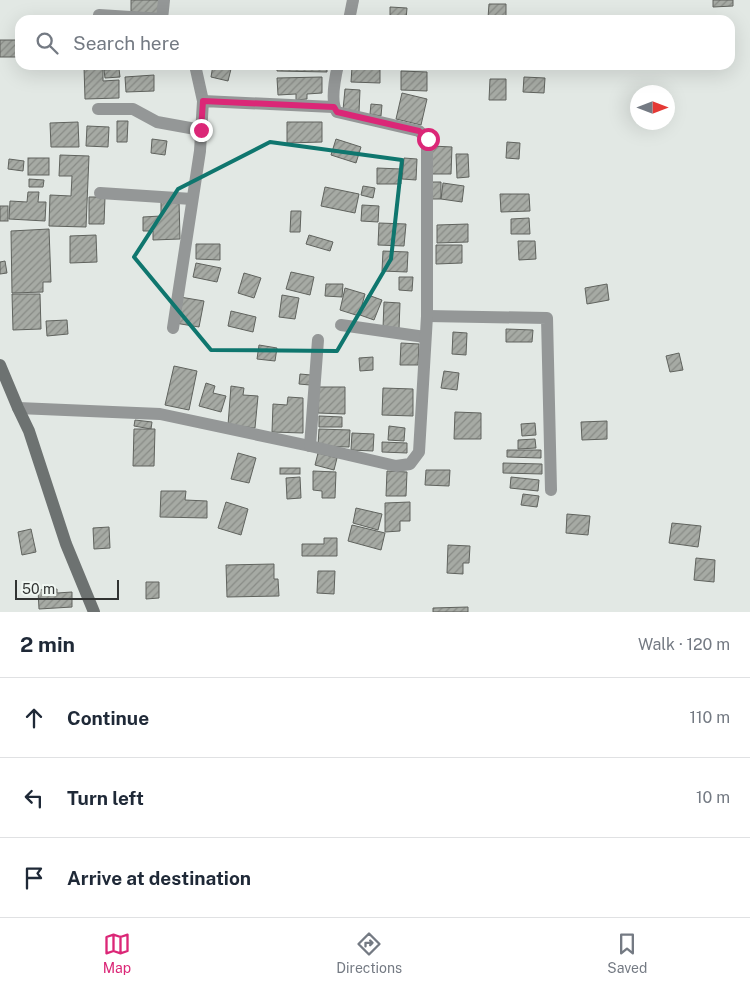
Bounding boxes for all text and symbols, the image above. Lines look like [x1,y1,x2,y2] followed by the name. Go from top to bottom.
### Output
[15,15,735,70] search box
[33,29,61,57] icon: search
[73,32,180,54] text: Search here
[630,85,675,130] north arrow
[190,119,213,142] route end
[417,128,440,151] route start
[15,577,119,600] scale bar
[22,581,55,597] text: 50 m
[20,632,75,657] text: 2 min
[638,635,730,654] text: Walk · 120 m
[20,704,48,732] icon: ahead
[67,707,149,729] text: Continue
[689,708,730,727] text: 110 m
[20,784,48,812] icon: left
[67,787,144,809] text: Turn left
[696,788,730,807] text: 10 m
[20,864,48,892] icon: arrive
[67,867,251,889] text: Arrive at destination
[103,930,131,976] tab: Map
[336,930,402,976] tab: Directions
[607,930,647,976] tab: Saved

